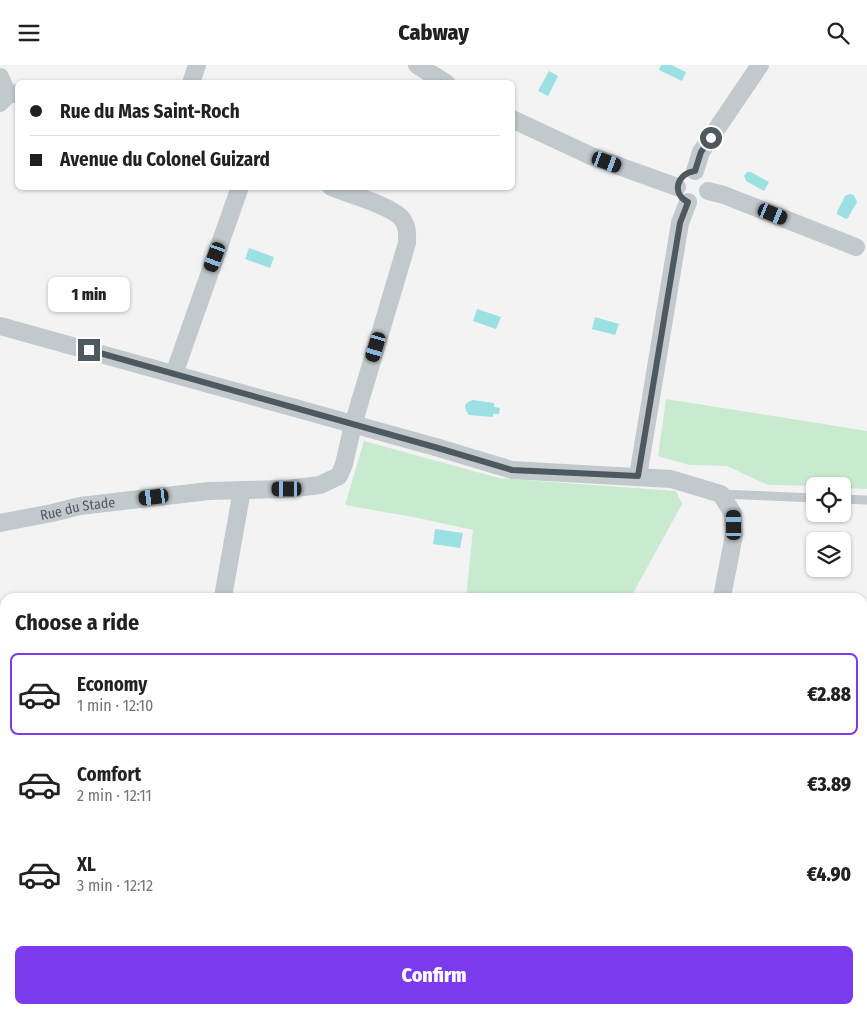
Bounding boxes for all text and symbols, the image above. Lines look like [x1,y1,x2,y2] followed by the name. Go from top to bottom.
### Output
[15,19,43,47] icon: menu
[398,19,469,46] text: Cabway
[824,19,852,47] icon: search
[60,100,240,123] text: Rue du Mas Saint-Roch
[700,127,722,149] route start
[60,148,270,171] text: Avenue du Colonel Guizard
[590,150,623,174] car
[756,201,789,227] car
[202,240,227,274] car
[48,277,130,313] callout: 1 min
[72,285,106,304] text: 1 min
[364,330,387,364] car
[78,339,100,361] route end
[806,477,851,577] map controls
[806,477,851,522] button: locate
[272,482,302,497] car
[138,488,169,506] car
[39,494,116,524] street label: Rue du Stade
[726,510,741,540] car
[806,532,851,577] button: layers
[15,609,139,636] text: Choose a ride
[17,672,62,717] icon: car
[77,673,147,696] text: Economy
[807,683,851,706] text: €2.88
[77,696,153,715] text: 1 min · 12:10
[17,762,62,807] icon: car
[77,763,141,786] text: Comfort
[807,773,851,796] text: €3.89
[77,786,152,805] text: 2 min · 12:11
[17,852,62,897] icon: car
[77,853,96,876] text: XL
[807,863,851,886] text: €4.90
[77,876,153,895] text: 3 min · 12:12
[15,946,853,1004] button: Confirm

